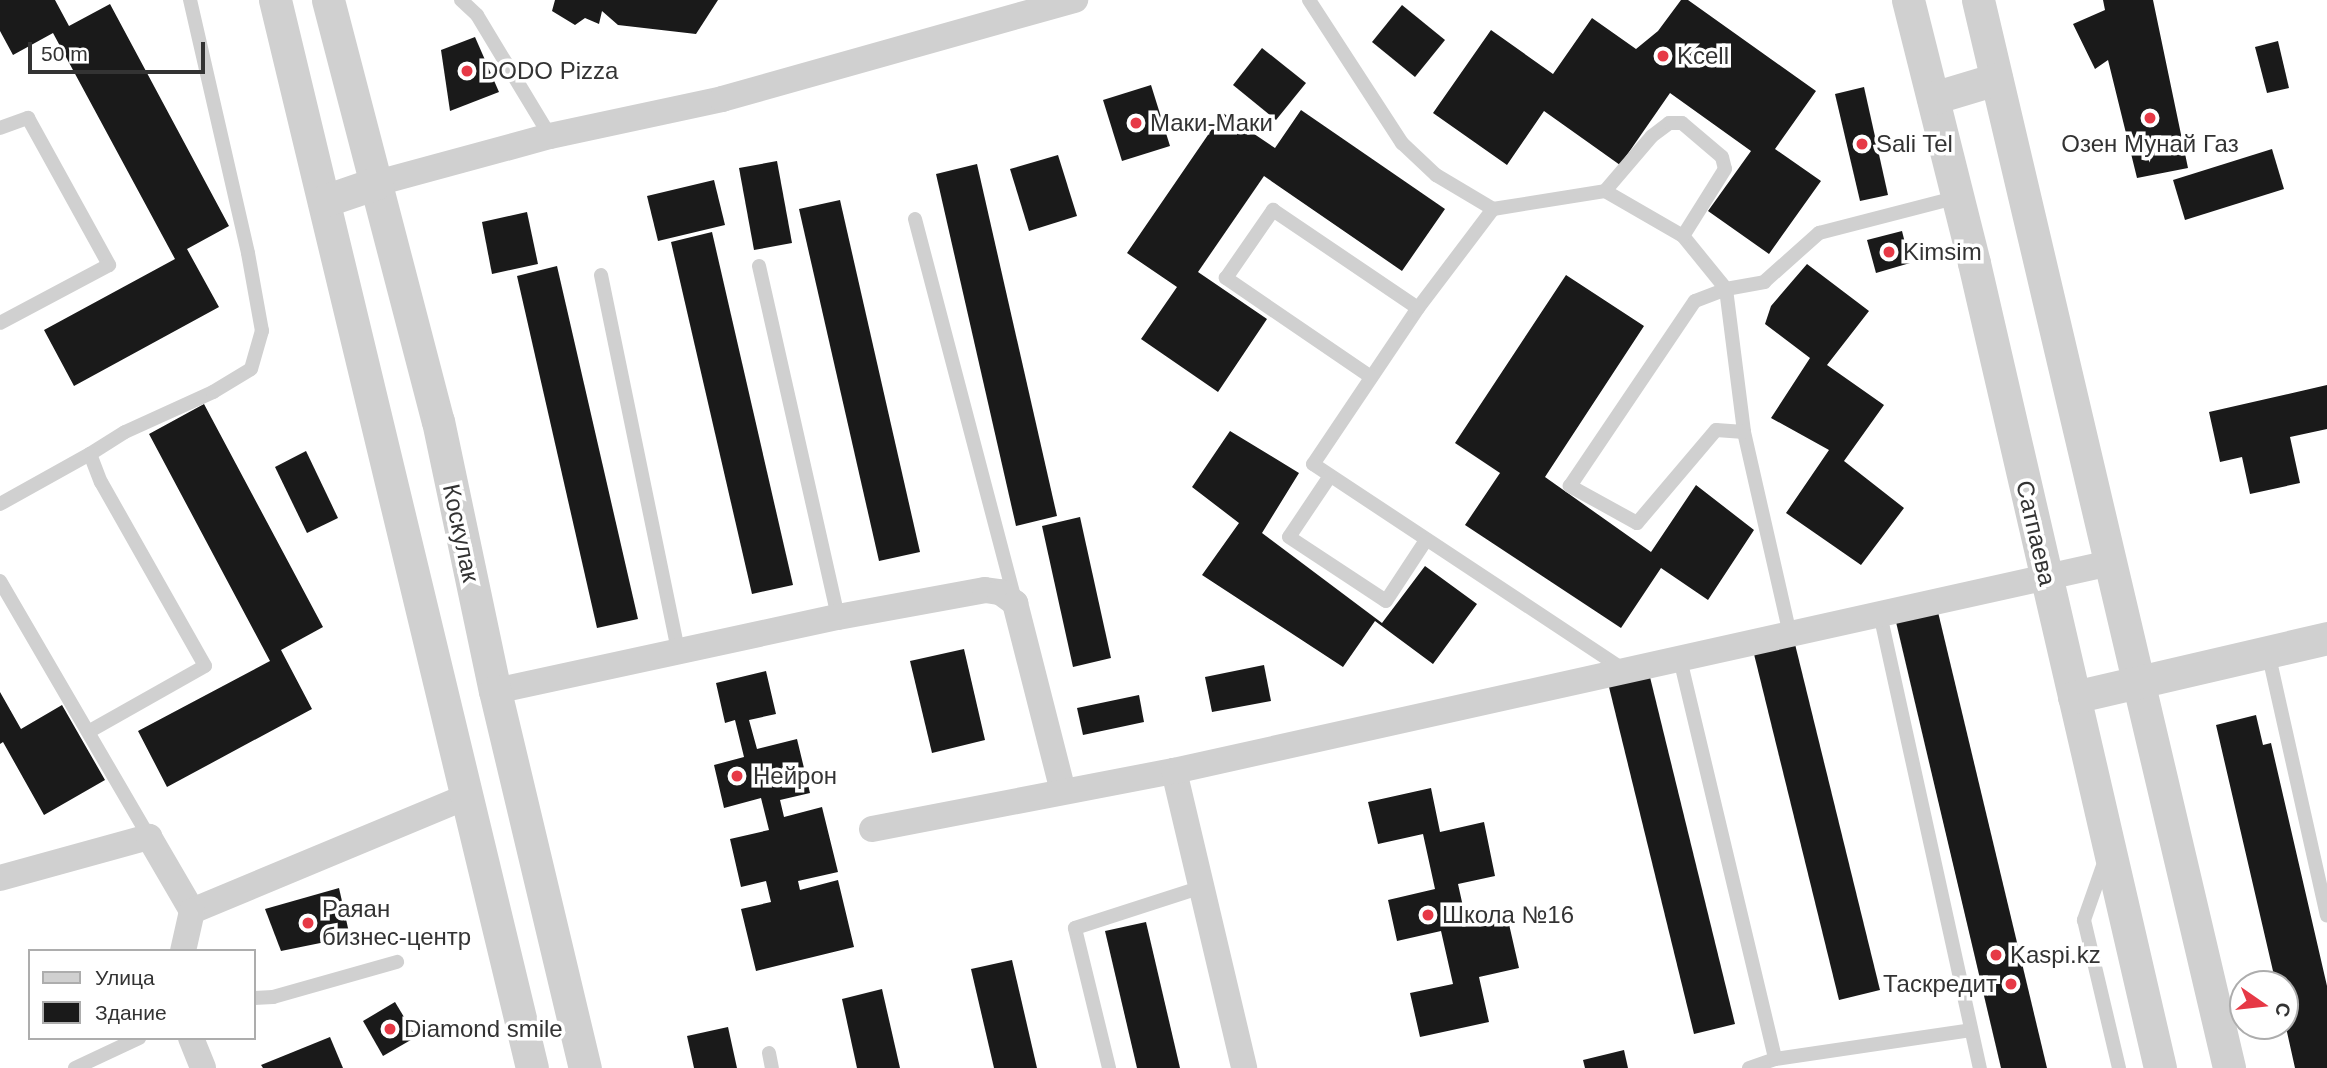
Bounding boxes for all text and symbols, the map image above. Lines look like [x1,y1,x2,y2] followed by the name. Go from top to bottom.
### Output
[32,28,208,72] scale bar
[41,42,88,65] text: 50 m
[1677,42,1729,70] place label: Kcell
[1655,48,1671,64] marker: Kcell
[481,57,618,85] place label: DODO Pizza
[459,63,475,79] marker: DODO Pizza
[1150,109,1273,137] place label: Маки-Маки
[2142,110,2158,126] marker: Озен Мунай Газ
[1128,115,1144,131] marker: Маки-Маки
[1876,130,1953,158] place label: Sali Tel
[2061,130,2239,158] place label: Озен Мунай Газ
[1854,136,1870,152] marker: Sali Tel
[1903,238,1982,266] place label: Kimsim
[1881,244,1897,260] marker: Kimsim
[2010,478,2062,588] street label: Сатпаева
[437,481,485,585] street label: Коскулак
[753,762,837,790] place label: Нейрон
[727,766,747,786] marker: Нейрон
[322,895,471,951] place label: Раяан бизнес-центр
[1442,901,1574,929] place label: Школа №16
[1420,907,1436,923] marker: Школа №16
[300,915,316,931] marker: Раяан бизнес-центр
[2010,941,2101,969] place label: Kaspi.kz
[1988,947,2004,963] marker: Kaspi.kz
[28,949,256,1040] legend
[95,966,155,989] text: Улица
[1883,970,1997,998] place label: Таскредит
[2229,970,2299,1040] north arrow
[2003,976,2019,992] marker: Таскредит
[95,1001,167,1024] text: Здание
[2271,1001,2295,1019] text: С
[404,1015,563,1043] place label: Diamond smile
[382,1021,398,1037] marker: Diamond smile

